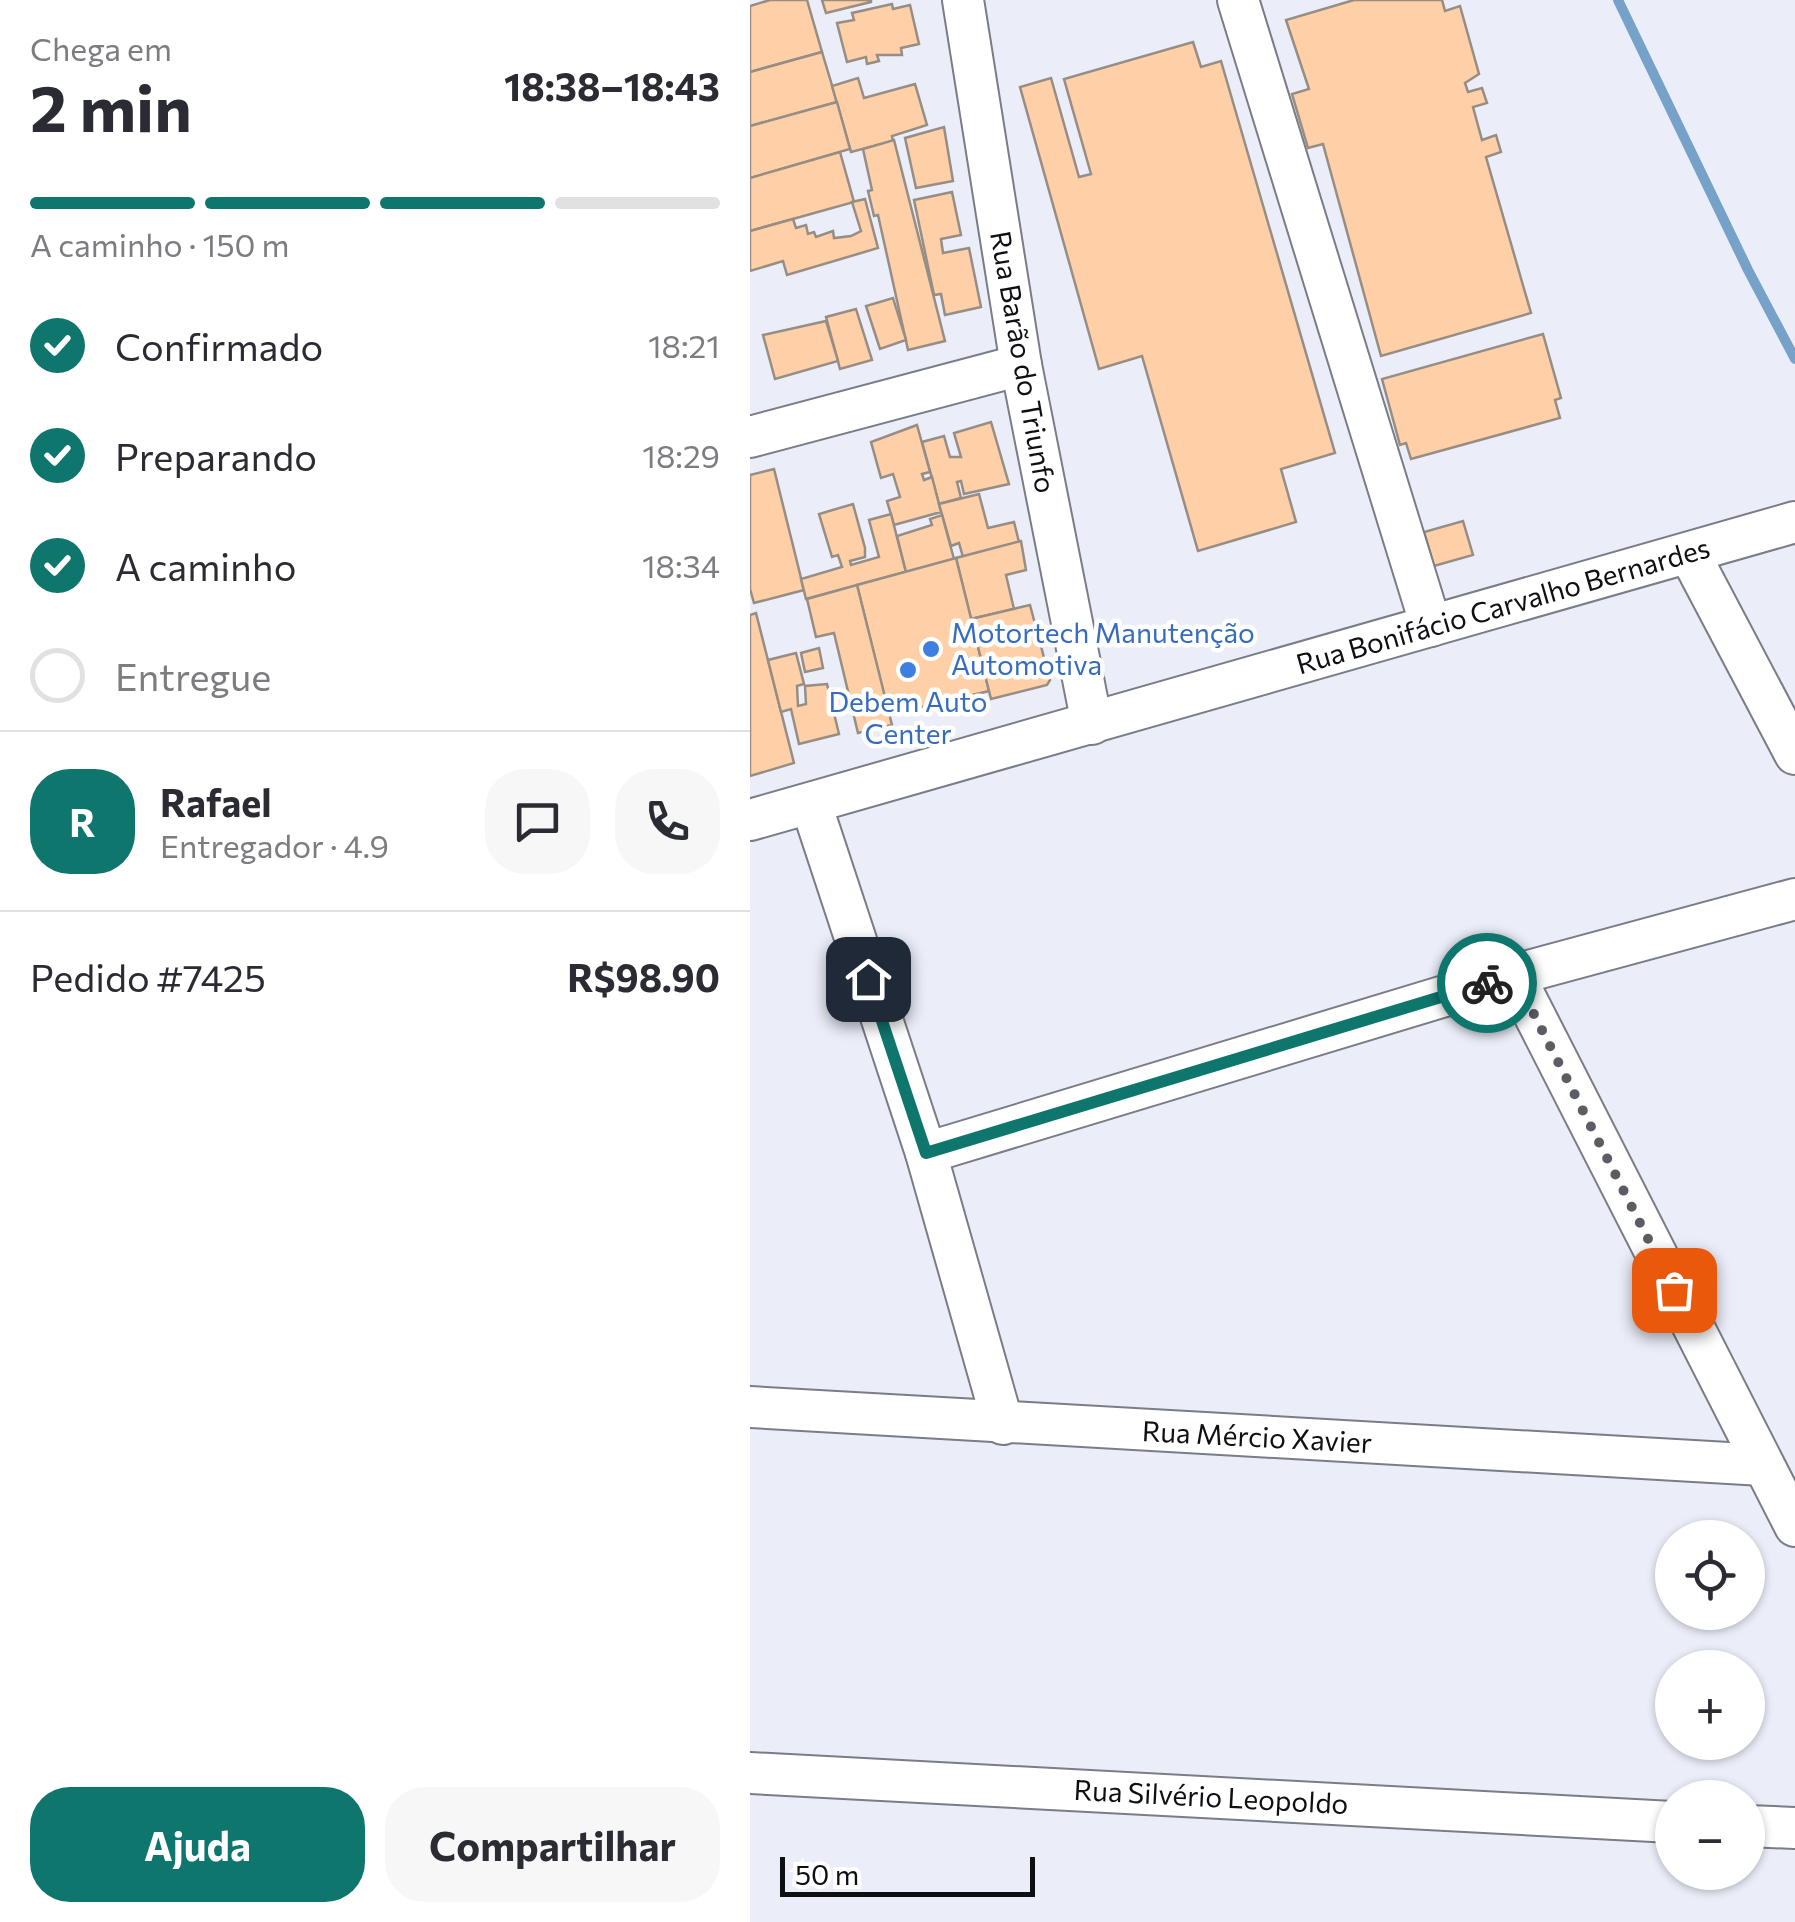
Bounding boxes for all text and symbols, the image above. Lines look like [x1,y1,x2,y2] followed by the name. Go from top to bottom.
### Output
[30,28,172,68] text: Chega em
[504,62,720,109] text: 18:38–18:43
[30,66,192,145] text: 2 min
[30,224,290,264] text: A caminho · 150 m
[984,228,1064,496] street label: Rua Barão do Triunfo
[30,318,85,373] icon: check
[115,322,323,369] text: Confirmado
[648,325,720,365] text: 18:21
[30,428,85,483] icon: check
[115,432,317,479] text: Preparando
[642,435,720,475] text: 18:29
[1292,530,1714,680] street label: Rua Bonifácio Carvalho Bernardes
[30,538,85,593] icon: check
[115,542,296,589] text: A caminho
[642,545,720,585] text: 18:34
[951,615,1255,681] place label: Motortech Manutenção Automotiva
[920,638,942,660] marker: Motortech Manutenção Automotiva
[115,652,271,699] text: Entregue
[897,659,919,681] marker: Debem Auto Center
[828,684,988,750] place label: Debem Auto Center
[485,769,590,874] button: chat
[615,769,720,874] button: phone
[160,778,272,825] text: Rafael
[69,798,96,845] text: R
[160,825,389,865] text: Entregador · 4.9
[1437,933,1537,1033] courier
[826,937,911,1022] pin
[841,952,896,1007] icon: home
[30,953,266,1000] text: Pedido #7425
[567,953,720,1000] text: R$98.90
[1460,956,1515,1011] icon: bike
[1632,1248,1717,1333] pin
[1647,1263,1702,1318] icon: bag
[1141,1413,1373,1459] street label: Rua Mércio Xavier
[1655,1520,1765,1890] map controls
[1655,1520,1765,1630] button: locate
[1655,1650,1765,1760] button: +
[1073,1772,1349,1820] street label: Rua Silvério Leopoldo
[1655,1780,1765,1890] button: −
[30,1787,365,1902] button: Ajuda
[385,1787,720,1902] button: Compartilhar
[780,1852,1035,1896] scale bar
[795,1857,859,1891] text: 50 m

